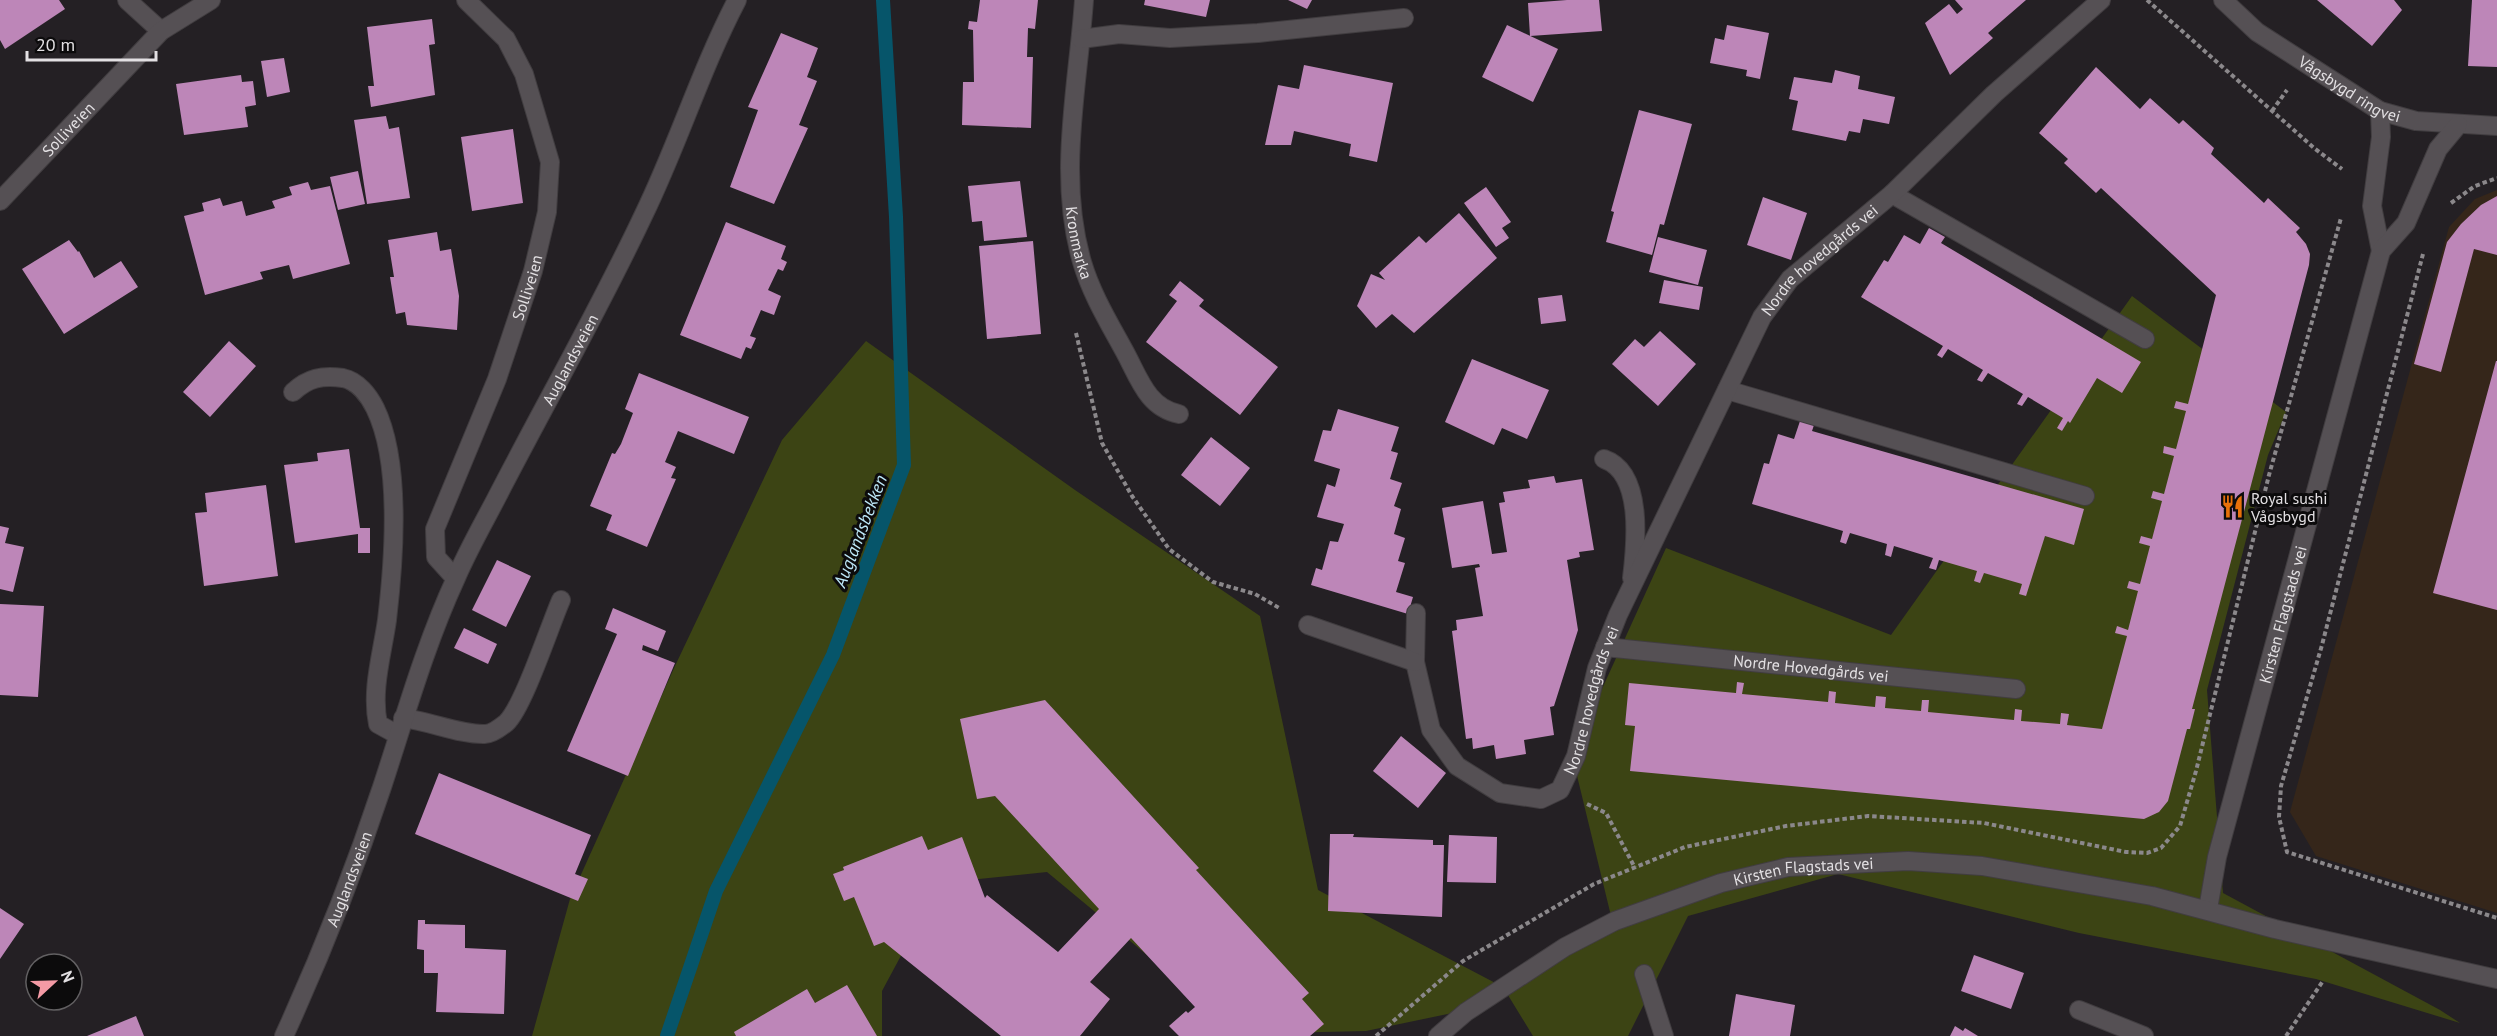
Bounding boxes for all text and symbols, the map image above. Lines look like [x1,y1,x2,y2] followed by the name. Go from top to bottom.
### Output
[27,24,156,62] scale bar
[36,33,75,56] text: 20 m
[2294,51,2403,126] street label: Vågsbygd ringvei
[38,98,99,161] street label: Solliveien
[1757,200,1882,319] street label: Nordre hovedgårds vei
[1062,205,1097,282] street label: Kronmarka
[507,253,547,323] street label: Solliveien
[538,311,602,408] street label: Auglandsveien
[828,471,892,592] water label: Auglandsbekken
[2250,488,2328,526] place label: Royal sushi Vågsbygd
[2220,494,2246,520] restaurant icon: Royal sushi Vågsbygd
[2254,543,2311,686] street label: Kirsten Flagstads vei
[1559,623,1623,778] street label: Nordre hovedgårds vei
[1732,650,1890,686] street label: Nordre Hovedgårds vei
[322,829,376,930] street label: Auglandsveien
[1731,853,1874,890] street label: Kirsten Flagstads vei
[24,952,84,1012] north arrow
[57,968,79,985] text: N

